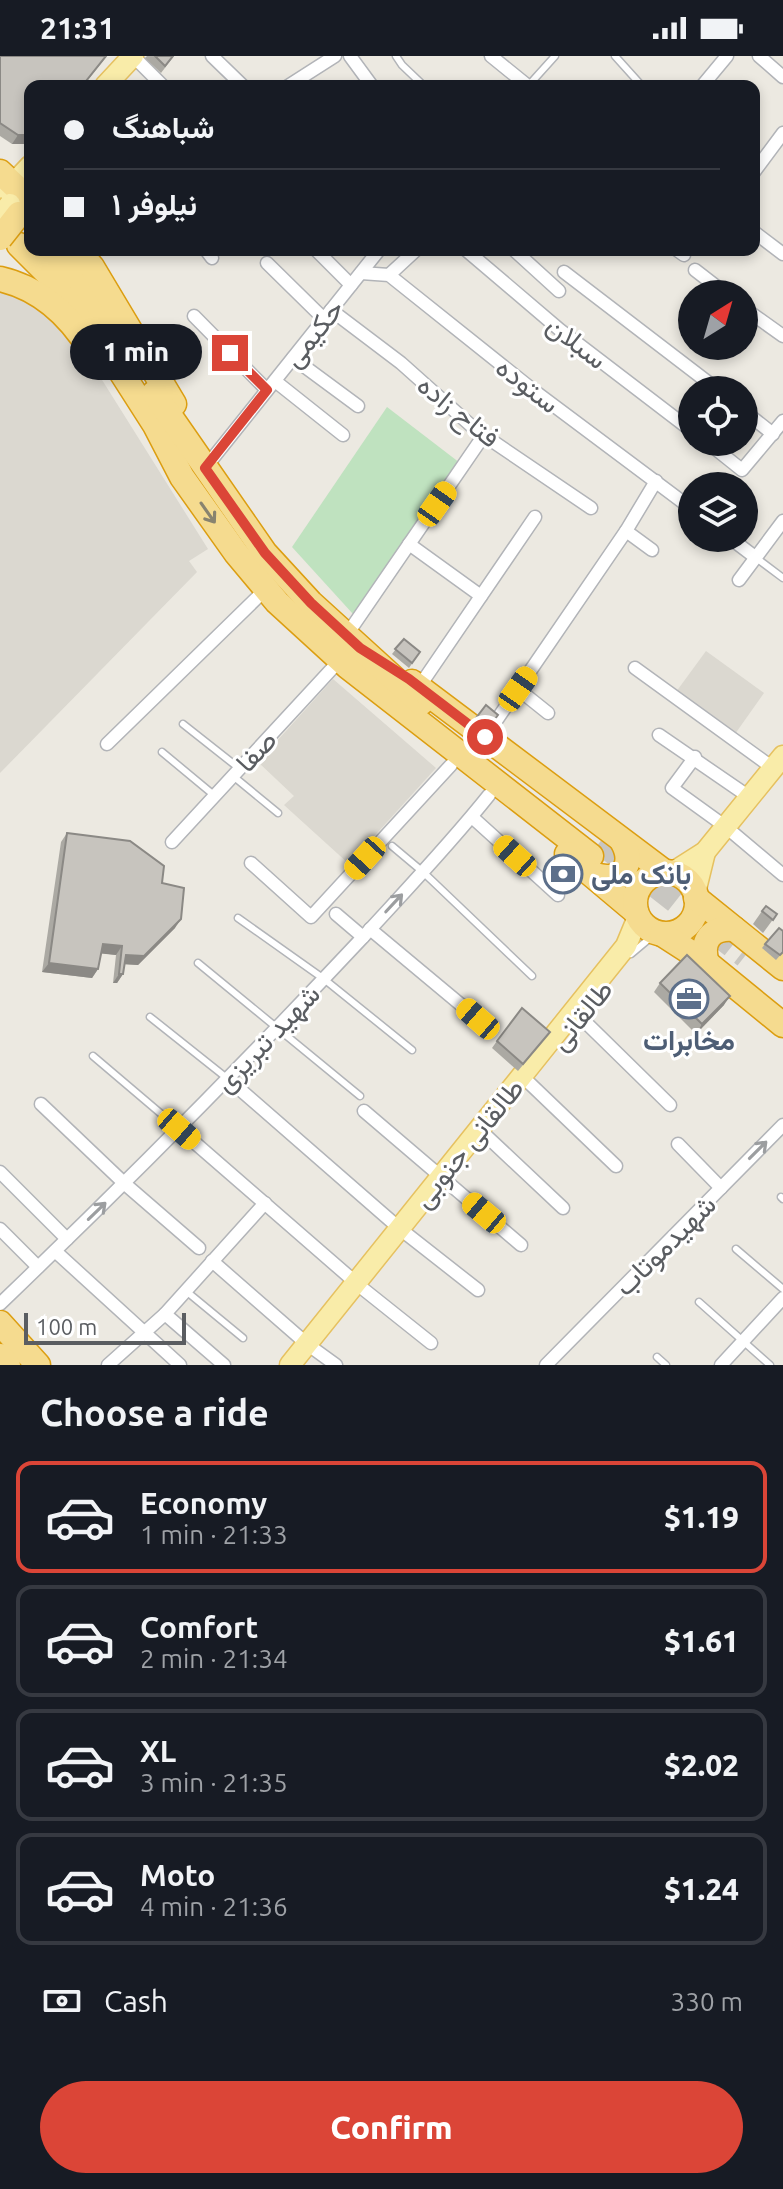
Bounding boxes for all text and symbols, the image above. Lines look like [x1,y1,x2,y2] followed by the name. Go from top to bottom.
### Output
[40,11,115,45] text: 21:31
[112,110,214,144] text: شباهنگ
[112,187,197,221] text: نیلوفر ۱
[678,280,758,360] north arrow
[678,280,758,552] map controls
[276,293,351,374] street label: حکیمی
[540,309,613,376] street label: سبلان
[70,325,202,381] callout: 1 min
[212,335,248,371] route end
[103,337,169,366] text: 1 min
[489,351,566,421] street label: ستوده
[410,368,507,456] street label: فتاح زاده
[678,376,758,456] button: locate
[678,472,758,552] button: layers
[413,477,461,531] car
[200,502,216,524] one-way arrow
[494,662,542,716] car
[467,719,503,755] route start
[229,724,282,778] street label: صفا
[489,831,541,881] car
[340,832,390,884] car
[542,853,584,895] bank icon: بانک ملی
[591,858,691,891] place label: بانک ملی
[384,893,403,913] one-way arrow
[543,973,620,1057] street label: طالقانی
[208,978,327,1100] street label: شهید تبریزی
[668,978,710,1020] office icon: مخابرات
[452,994,504,1044] car
[643,1024,735,1058] place label: مخابرات
[406,1072,531,1215] street label: طالقانی جنوبی
[153,1104,205,1154] car
[748,1141,767,1160] one-way arrow
[458,1188,510,1238] car
[608,1188,724,1304] street label: شهیدموتاب
[87,1202,106,1221] one-way arrow
[24,1309,186,1345] scale bar
[36,1314,97,1339] text: 100 m
[40,1392,269,1433] text: Choose a ride
[44,1481,116,1553] icon: car
[140,1486,267,1520] text: Economy
[664,1500,739,1534] text: $1.19
[140,1520,288,1549] text: 1 min · 21:33
[44,1605,116,1677] icon: car
[140,1610,258,1644] text: Comfort
[664,1624,739,1658] text: $1.61
[140,1644,288,1673] text: 2 min · 21:34
[44,1729,116,1801] icon: car
[140,1734,176,1768] text: XL
[664,1748,739,1782] text: $2.02
[140,1768,288,1797] text: 3 min · 21:35
[44,1853,116,1925] icon: car
[140,1858,215,1892] text: Moto
[664,1872,739,1906] text: $1.24
[140,1892,288,1921] text: 4 min · 21:36
[40,1979,84,2023] icon: cash
[104,1984,168,2018] text: Cash
[671,1987,743,2016] text: 330 m
[40,2081,743,2173] button: Confirm

